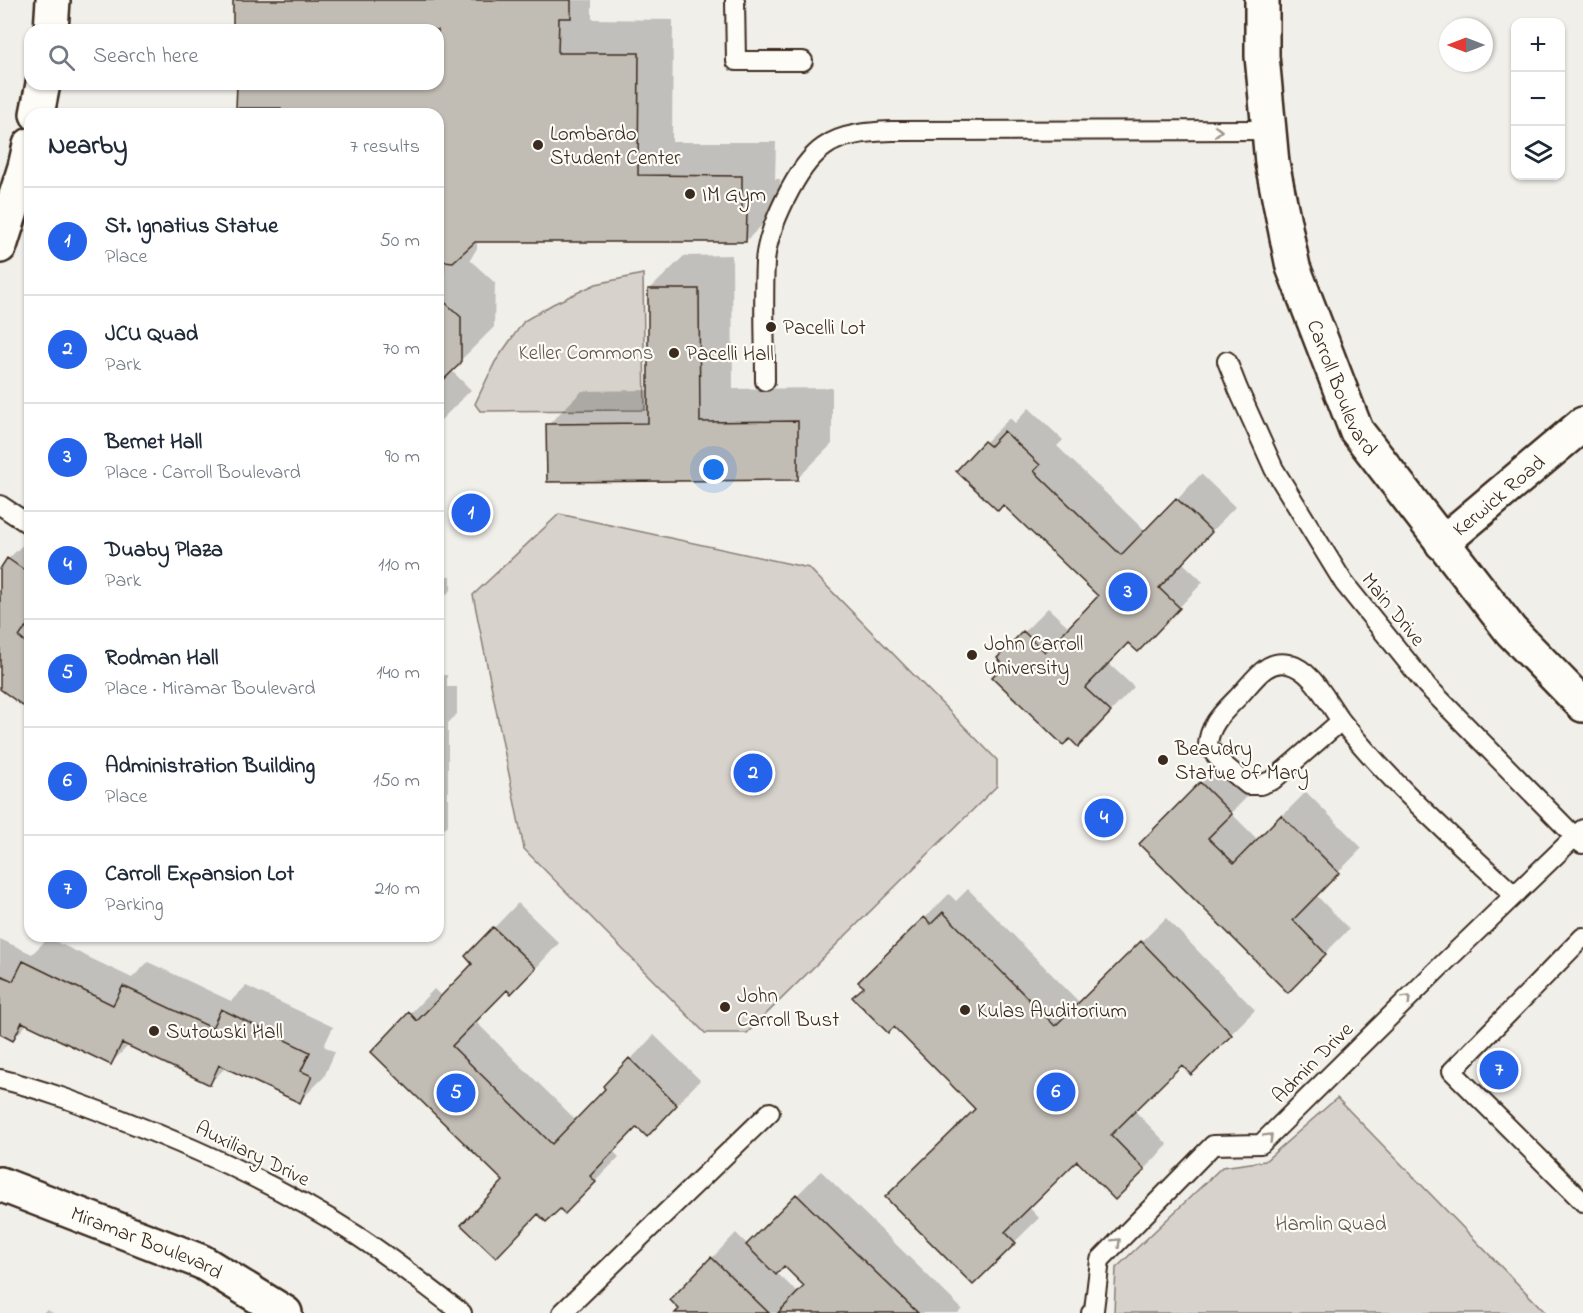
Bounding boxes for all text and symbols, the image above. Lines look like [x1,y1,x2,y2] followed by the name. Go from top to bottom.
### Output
[1439,18,1493,72] north arrow
[1511,18,1565,180] map controls
[1511,18,1565,72] button: +
[24,24,444,90] search box
[45,41,78,74] icon: search
[93,41,198,73] text: Search here
[1511,72,1565,126] button: −
[550,120,681,174] place label: Lombardo Student Center
[1214,125,1223,137] one-way arrow
[1511,126,1565,180] button: layers
[48,128,127,166] text: Nearby
[350,133,420,162] text: 7 results
[531,138,545,152] marker: Lombardo Student Center
[702,181,766,213] place label: IM Gym
[683,187,697,201] marker: IM Gym
[105,211,278,243] text: St. Ignatius Statue
[64,227,71,256] text: 1
[379,227,420,256] text: 50 m
[105,243,147,272] text: Place
[783,314,866,344] place label: Pacelli Lot
[1298,316,1384,463] street label: Carroll Boulevard
[105,319,198,351] text: JCU Quad
[764,320,778,334] marker: Pacelli Lot
[63,335,72,364] text: 2
[383,335,420,364] text: 70 m
[519,339,653,369] park label: Keller Commons
[686,340,774,370] place label: Pacelli Hall
[667,346,681,360] marker: Pacelli Hall
[105,351,141,380] text: Park
[105,427,202,459] text: Bernet Hall
[63,443,72,472] text: 3
[385,443,420,472] text: 90 m
[1447,449,1553,545] street label: Kerwick Road
[699,455,728,484] your location
[105,459,301,488] text: Place · Carroll Boulevard
[452,490,490,536] pin: 1
[105,535,223,567] text: Duaby Plaza
[63,551,72,580] text: 4
[378,551,420,580] text: 110 m
[105,567,141,596] text: Park
[1353,567,1432,654] street label: Main Drive
[1108,570,1148,614] pin: 3
[984,630,1083,686] place label: John Carroll University
[105,643,218,675] text: Rodman Hall
[965,648,979,662] marker: John Carroll University
[62,659,73,688] text: 5
[376,659,420,688] text: 140 m
[105,675,315,704] text: Place · Miramar Boulevard
[1174,735,1309,791] place label: Beaudry Statue of Mary
[734,750,772,796] pin: 2
[105,751,315,783] text: Administration Building
[1156,753,1170,767] marker: Beaudry Statue of Mary
[63,767,72,796] text: 6
[373,767,420,796] text: 150 m
[105,783,147,812] text: Place
[1084,796,1124,840] pin: 4
[105,859,294,891] text: Carroll Expansion Lot
[63,875,72,904] text: 7
[375,875,420,904] text: 210 m
[105,891,164,920] text: Parking
[737,982,839,1036] place label: John Carroll Bust
[1400,996,1411,1007] one-way arrow
[977,997,1127,1027] place label: Kulas Auditorium
[718,1000,732,1014] marker: John Carroll Bust
[958,1003,972,1017] marker: Kulas Auditorium
[1266,1016,1361,1111] street label: Admin Drive
[166,1018,283,1048] place label: Sutowski Hall
[147,1024,161,1038] marker: Sutowski Hall
[1480,1048,1518,1092] pin: 7
[436,1070,476,1116] pin: 5
[1036,1070,1076,1114] pin: 6
[189,1114,315,1198] street label: Auxiliary Drive
[1261,1133,1272,1144] one-way arrow
[66,1200,228,1288] street label: Miramar Boulevard
[1275,1210,1387,1240] park label: Hamlin Quad
[1110,1239,1121,1249] one-way arrow

